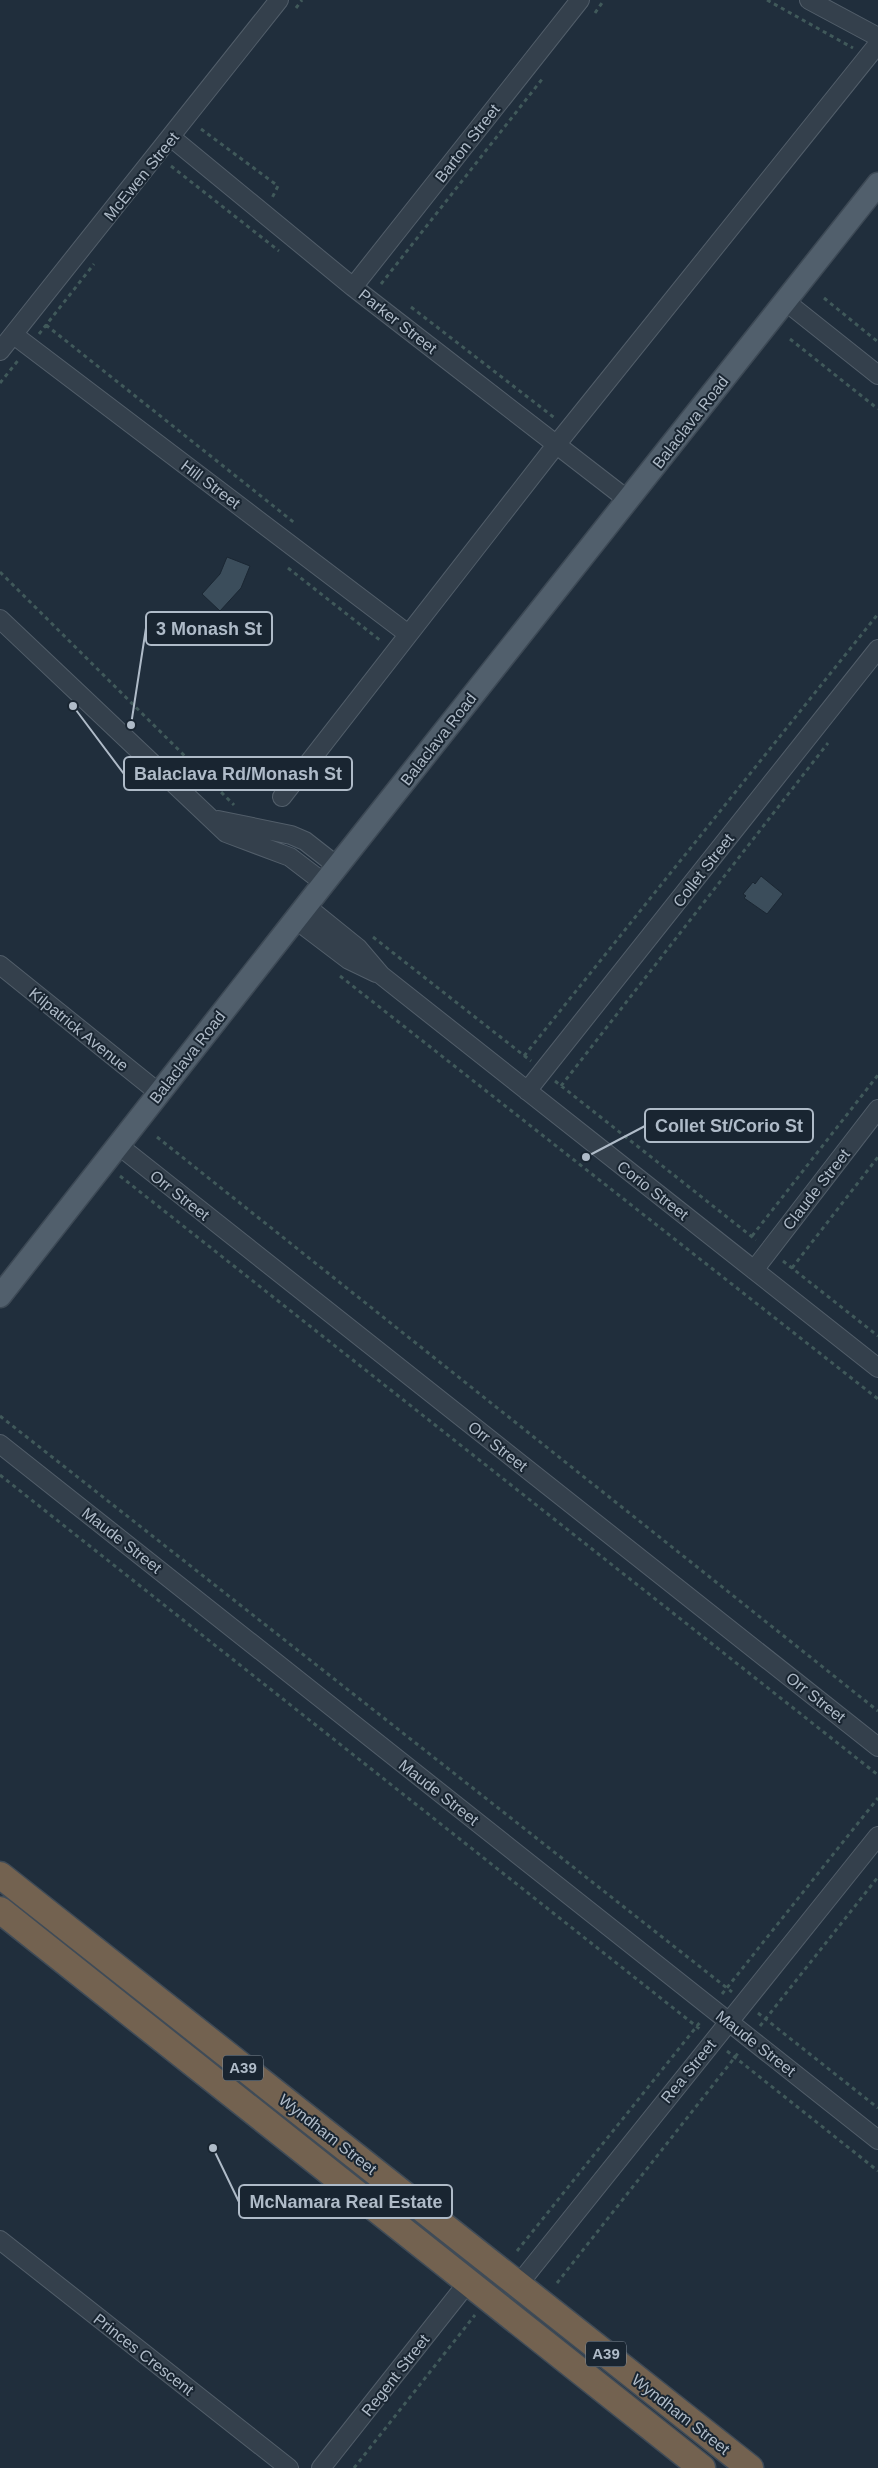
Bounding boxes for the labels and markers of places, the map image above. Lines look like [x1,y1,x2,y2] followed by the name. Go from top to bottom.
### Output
[146,612,272,645] callout: 3 Monash St
[124,757,352,790] callout: Balaclava Rd/Monash St
[645,1109,813,1142] callout: Collet St/Corio St
[239,2185,452,2218] callout: McNamara Real Estate

